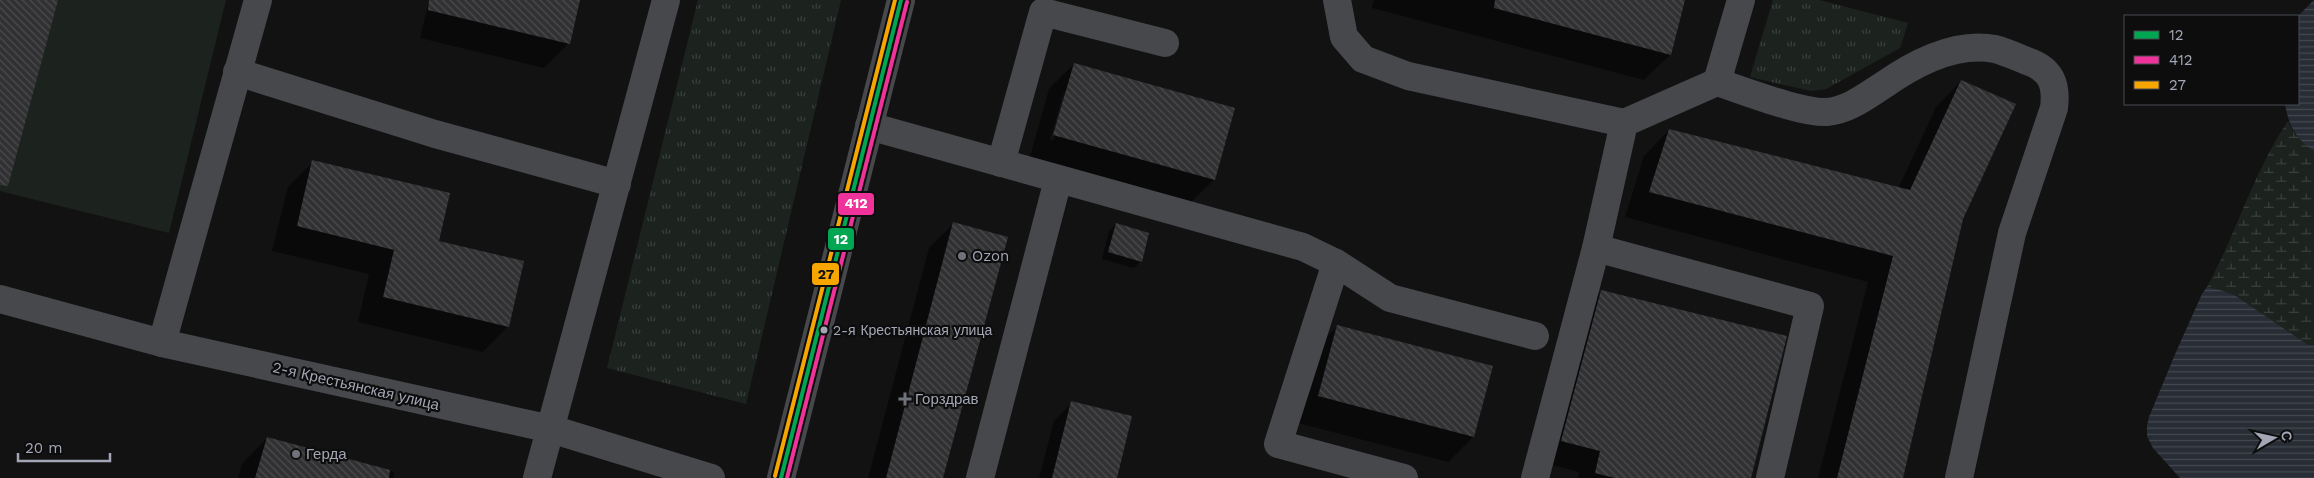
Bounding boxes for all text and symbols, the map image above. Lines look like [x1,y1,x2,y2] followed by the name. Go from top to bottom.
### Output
[2124,15,2299,105] legend
[2169,26,2184,44] text: 12
[2169,51,2193,69] text: 412
[2169,76,2186,94] text: 27
[837,192,875,216] line badge: 412
[844,195,868,211] text: 412
[827,227,855,251] line badge: 12
[834,231,848,247] text: 12
[972,247,1009,265] place label: Ozon
[956,250,968,262] marker: Ozon
[811,262,840,286] line badge: 27
[818,266,835,282] text: 27
[833,322,992,338] place label: 2-я Крестьянская улица
[819,325,829,335] marker: 2-я Крестьянская улица
[271,358,442,414] street label: 2-я Крестьянская улица
[915,390,979,408] place label: Горздрав
[899,393,911,405] marker: Горздрав
[2249,413,2299,463] north arrow
[18,430,110,462] scale bar
[2278,430,2296,442] text: С
[25,439,63,457] text: 20 m
[306,445,347,463] place label: Герда
[290,448,302,460] marker: Герда

